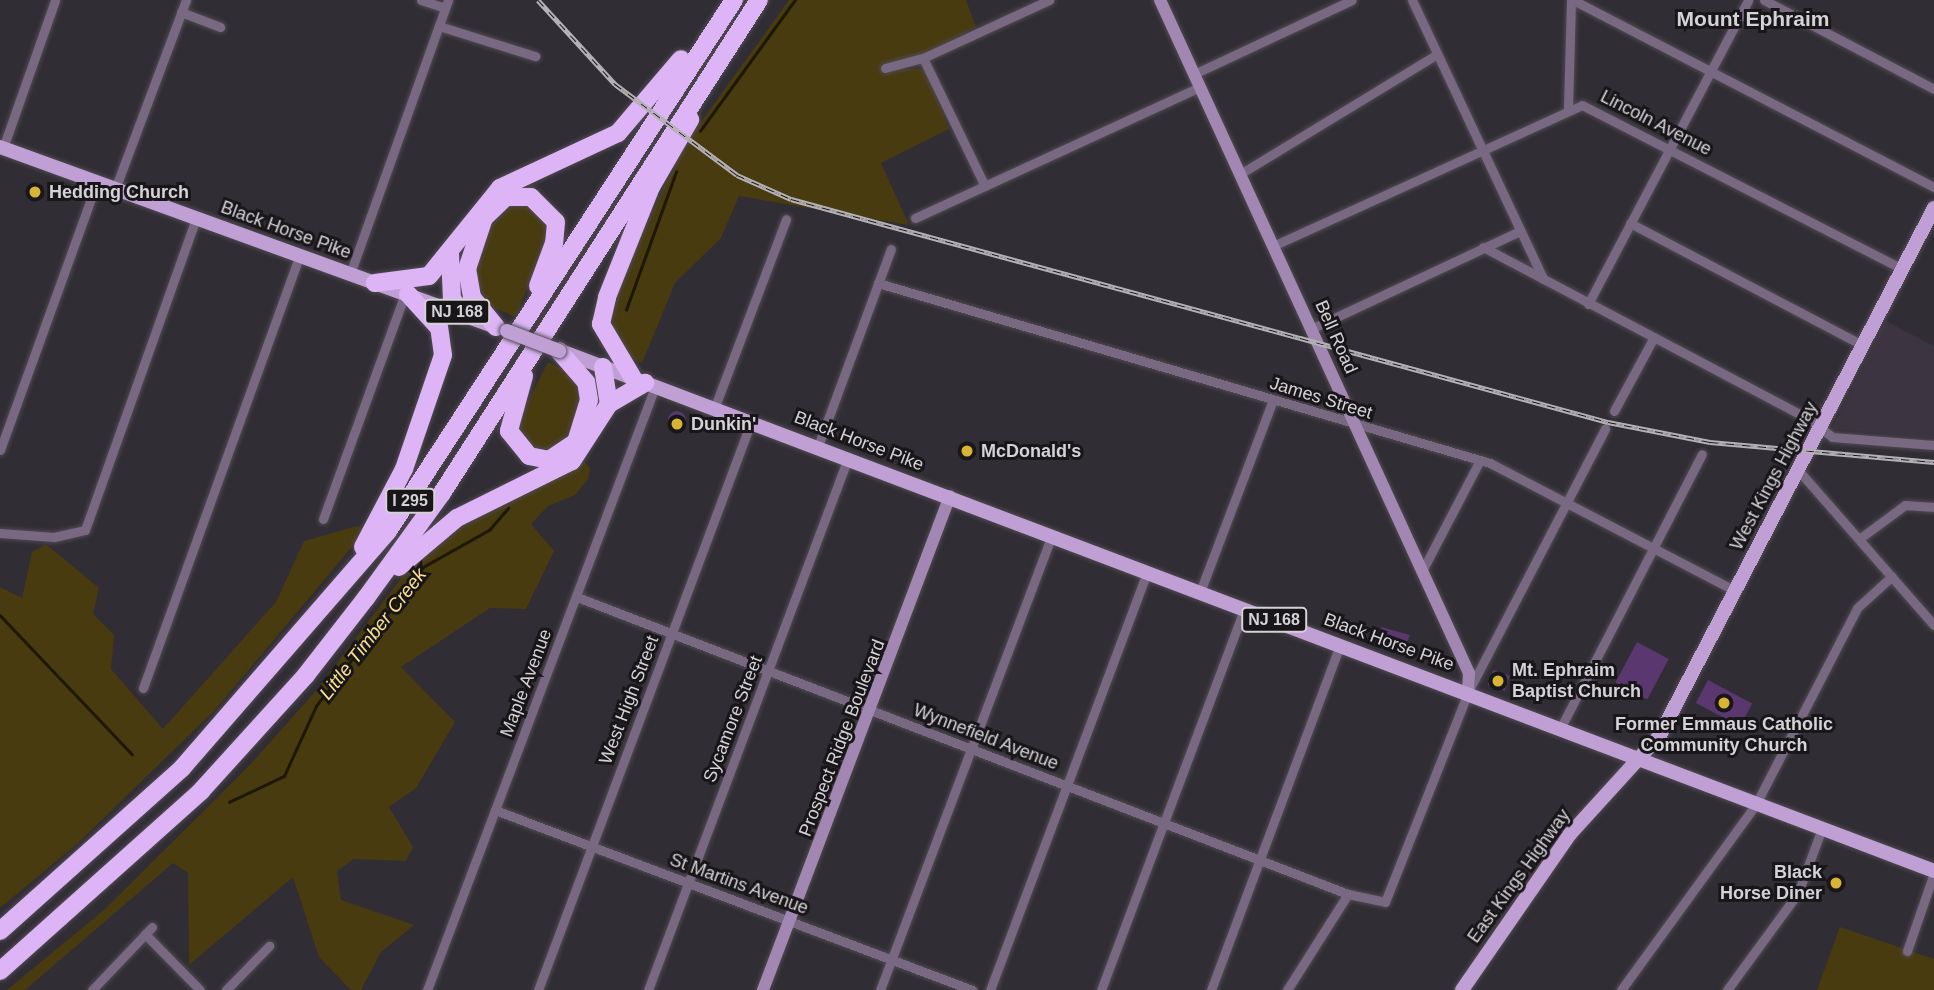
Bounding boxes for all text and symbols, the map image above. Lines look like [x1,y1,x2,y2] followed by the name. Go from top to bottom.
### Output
[1677,6,1829,32] district label: Mount Ephraim
[1596,86,1716,160] street label: Lincoln Avenue
[49,181,189,203] place label: Hedding Church
[27,184,43,200] marker: Hedding Church
[218,196,354,264] street label: Black Horse Pike
[1310,297,1362,377] street label: Bell Road
[424,300,490,324] road number: NJ 168
[1267,372,1375,424] street label: James Street
[1726,398,1822,554] street label: West Kings Highway
[791,406,927,476] street label: Black Horse Pike
[691,413,756,435] place label: Dunkin'
[669,416,685,432] marker: Dunkin'
[981,440,1081,462] place label: McDonald's
[959,443,975,459] marker: McDonald's
[384,488,436,514] road number: I 295
[315,564,431,704] water label: Little Timber Creek
[1241,608,1307,632] road number: NJ 168
[1321,608,1457,676] street label: Black Horse Pike
[495,626,557,740] street label: Maple Avenue
[595,633,663,767] street label: West High Street
[794,637,890,839] street label: Prospect Ridge Boulevard
[699,653,767,785] street label: Sycamore Street
[1512,660,1641,702] place label: Mt. Ephraim Baptist Church
[1490,673,1506,689] marker: Mt. Ephraim Baptist Church
[1716,695,1732,711] marker: Former Emmaus Catholic Community Church
[910,699,1062,775] street label: Wynnefield Avenue
[1615,714,1833,756] place label: Former Emmaus Catholic Community Church
[1463,805,1575,947] street label: East Kings Highway
[666,849,812,919] street label: St Martins Avenue
[1720,862,1822,904] place label: Black Horse Diner
[1828,875,1844,891] marker: Black Horse Diner

